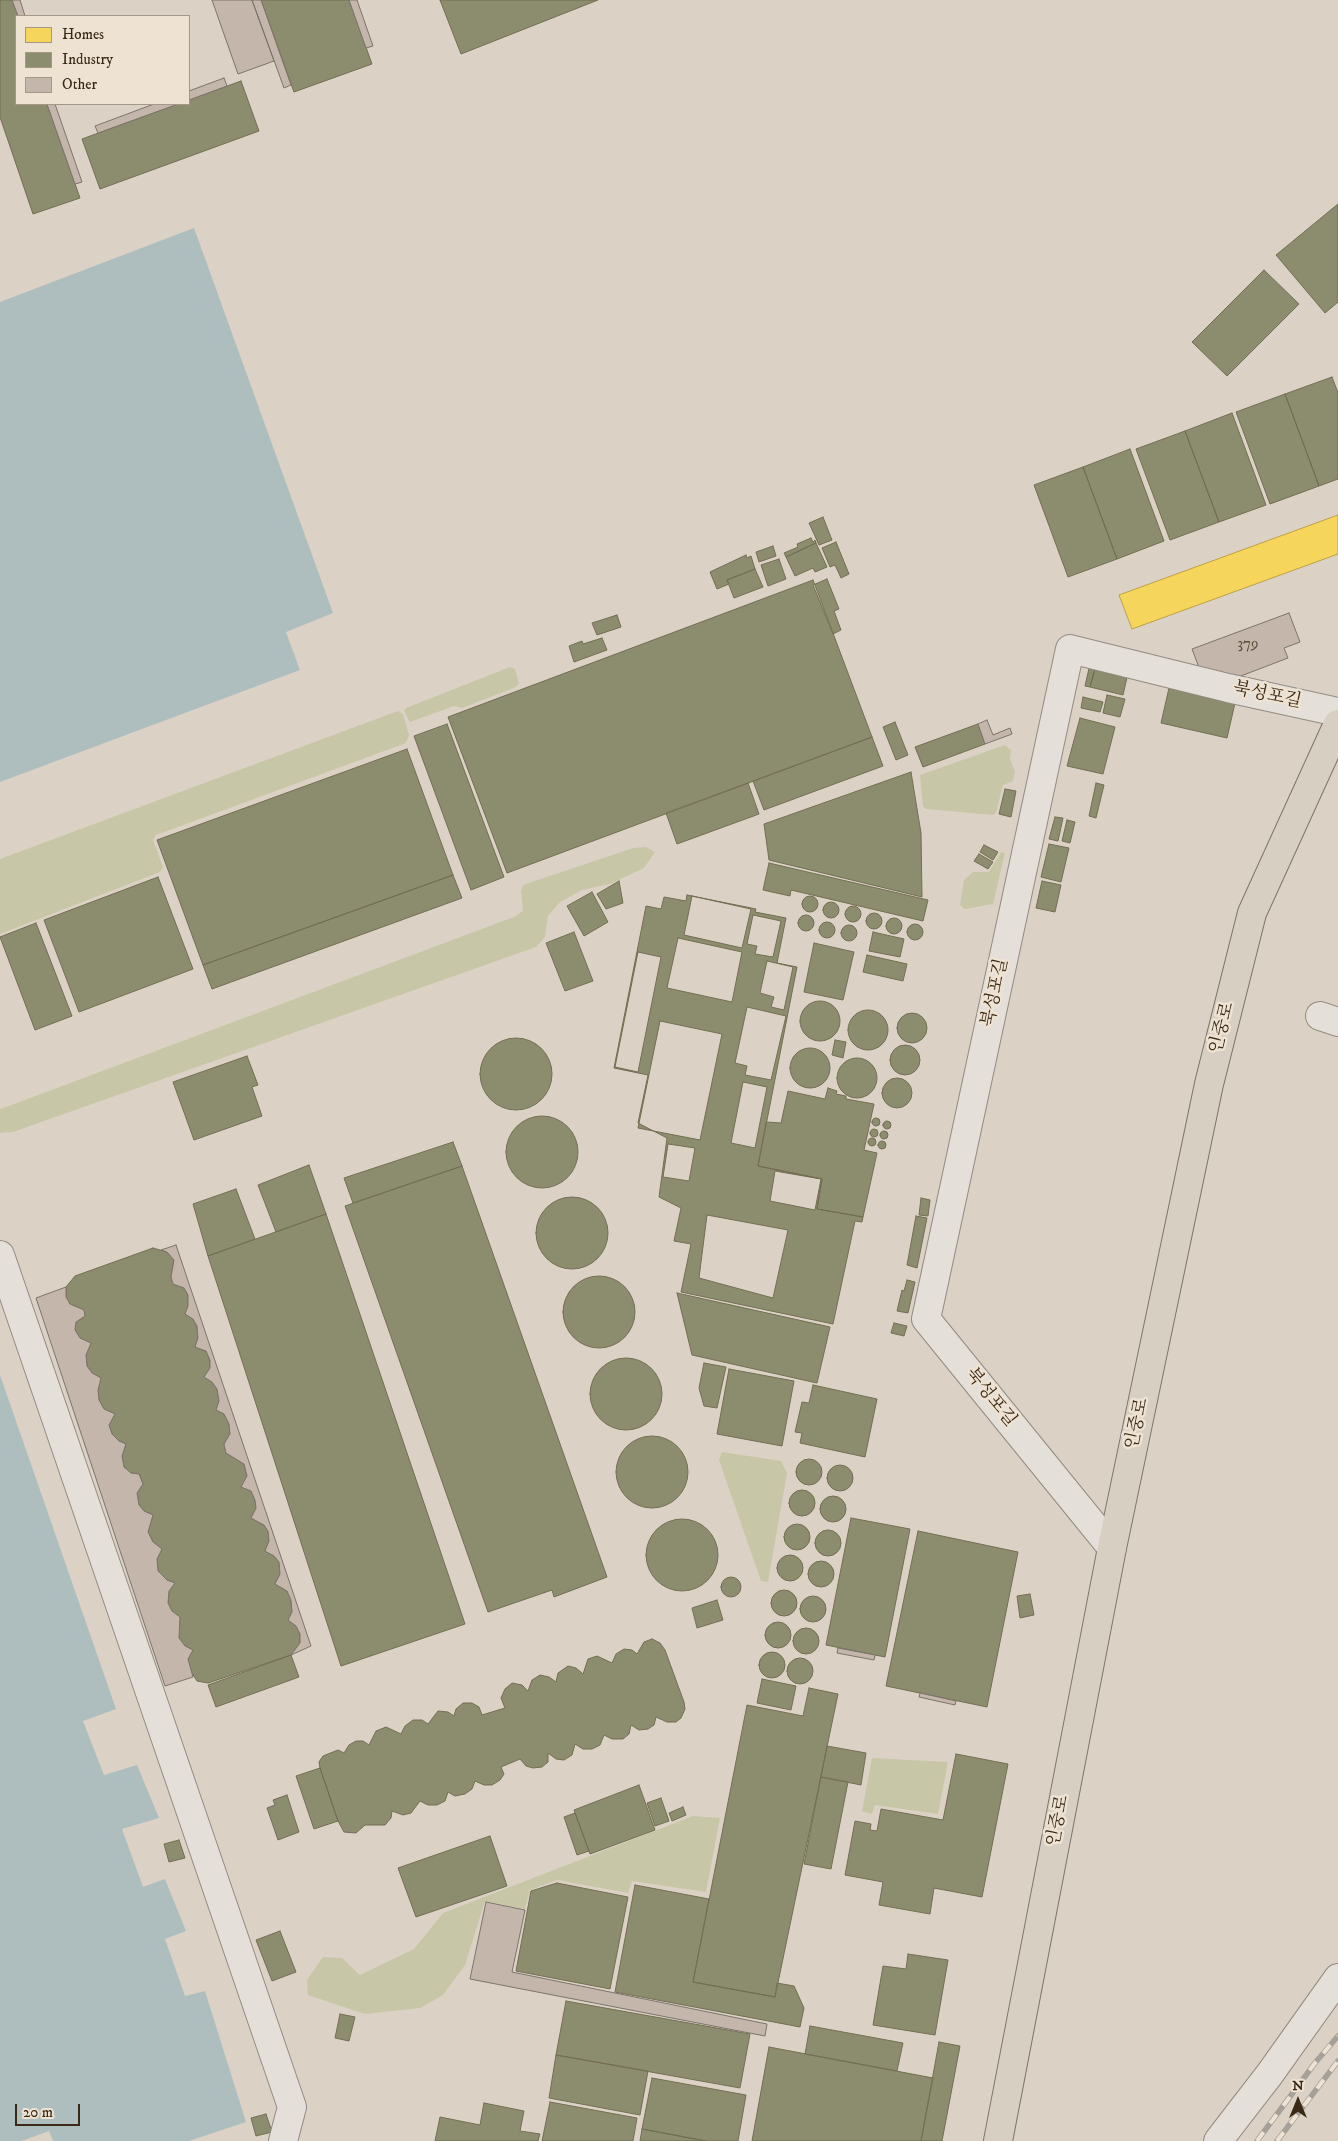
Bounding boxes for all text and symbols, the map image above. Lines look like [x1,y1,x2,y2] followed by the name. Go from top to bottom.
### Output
[15,15,190,105] legend
[62,25,104,44] text: Homes
[62,50,113,69] text: Industry
[62,75,97,94] text: Other
[1238,636,1258,654] house number: 379
[1231,678,1303,714] street label: 북성포길
[978,957,1014,1029] street label: 북성포길
[1206,1000,1240,1056] street label: 인중로
[960,1364,1020,1432] street label: 북성포길
[1122,1396,1154,1452] street label: 인중로
[1043,1793,1075,1849] street label: 인중로
[1273,2076,1323,2126] north arrow
[1292,2077,1304,2095] text: N
[18,2094,82,2126] scale bar
[23,2103,53,2122] text: 20 m

